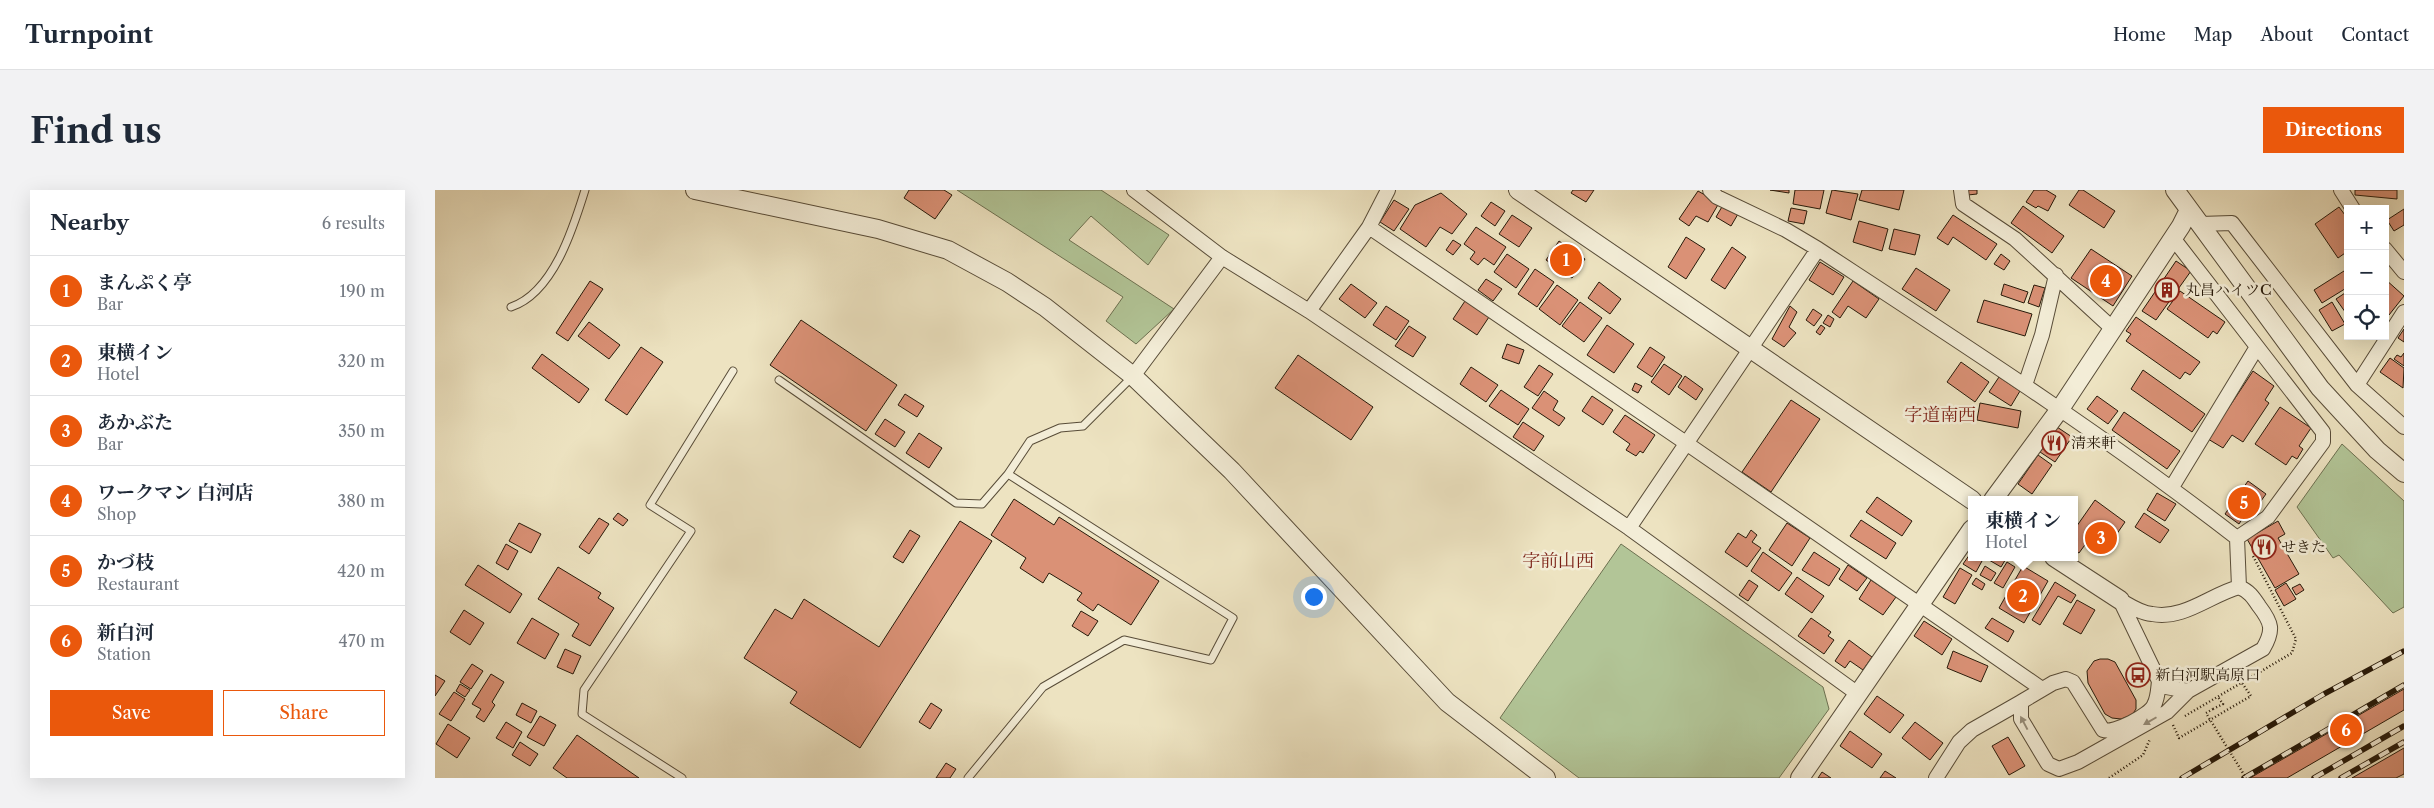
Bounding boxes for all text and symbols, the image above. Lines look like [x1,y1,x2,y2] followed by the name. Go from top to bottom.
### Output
[25,20,153,49] text: Turnpoint
[2113,24,2166,46] text: Home
[2194,24,2232,46] text: Map
[2260,24,2313,46] text: About
[2341,24,2409,46] text: Contact
[2263,107,2404,153] button: Directions
[30,109,162,152] text: Find us
[2344,205,2389,340] map controls
[2344,205,2389,250] button: +
[50,210,129,235] text: Nearby
[322,213,385,233] text: 6 results
[1550,241,1582,279] pin: 1
[2344,250,2389,295] button: −
[2090,262,2122,300] pin: 4
[97,271,192,294] text: まんぷく亭
[2154,277,2180,303] building icon: 丸昌ハイツC
[2185,280,2272,299] place label: 丸昌ハイツC
[62,281,70,301] text: 1
[340,281,385,301] text: 190 m
[97,294,123,314] text: Bar
[2344,295,2389,340] button: locate
[97,341,173,364] text: 東横イン
[61,351,71,371] text: 2
[338,351,385,371] text: 320 m
[97,364,140,384] text: Hotel
[1904,404,1976,426] district label: 字道南西
[97,411,173,434] text: あかぶた
[61,421,71,441] text: 3
[338,421,385,441] text: 350 m
[2041,430,2067,456] restaurant icon: 清来軒
[2071,433,2116,452] place label: 清来軒
[97,434,123,454] text: Bar
[97,481,254,504] text: ワークマン 白河店
[2228,484,2260,522] pin: 5
[61,491,71,511] text: 4
[337,491,385,511] text: 380 m
[1968,496,2078,561] popup
[97,504,136,524] text: Shop
[1985,509,2061,532] text: 東横イン
[2085,519,2117,557] pin: 3
[1985,532,2028,552] text: Hotel
[2251,534,2277,560] restaurant icon: せきた
[2281,537,2326,556] place label: せきた
[1522,550,1594,572] district label: 字前山西
[97,551,154,574] text: かづ枝
[62,561,70,581] text: 5
[337,561,385,581] text: 420 m
[97,574,179,594] text: Restaurant
[2007,577,2039,615] pin: 2
[1301,584,1327,610] your location
[97,621,154,644] text: 新白河
[61,631,71,651] text: 6
[339,631,385,651] text: 470 m
[97,644,151,664] text: Station
[2125,662,2151,688] bus stop icon: 新白河駅高原口
[2155,665,2260,684] place label: 新白河駅高原口
[50,690,213,736] button: Save
[223,690,385,736] button: Share
[2330,711,2362,749] pin: 6
[2020,716,2028,731] one-way arrow
[2143,717,2156,726] one-way arrow

